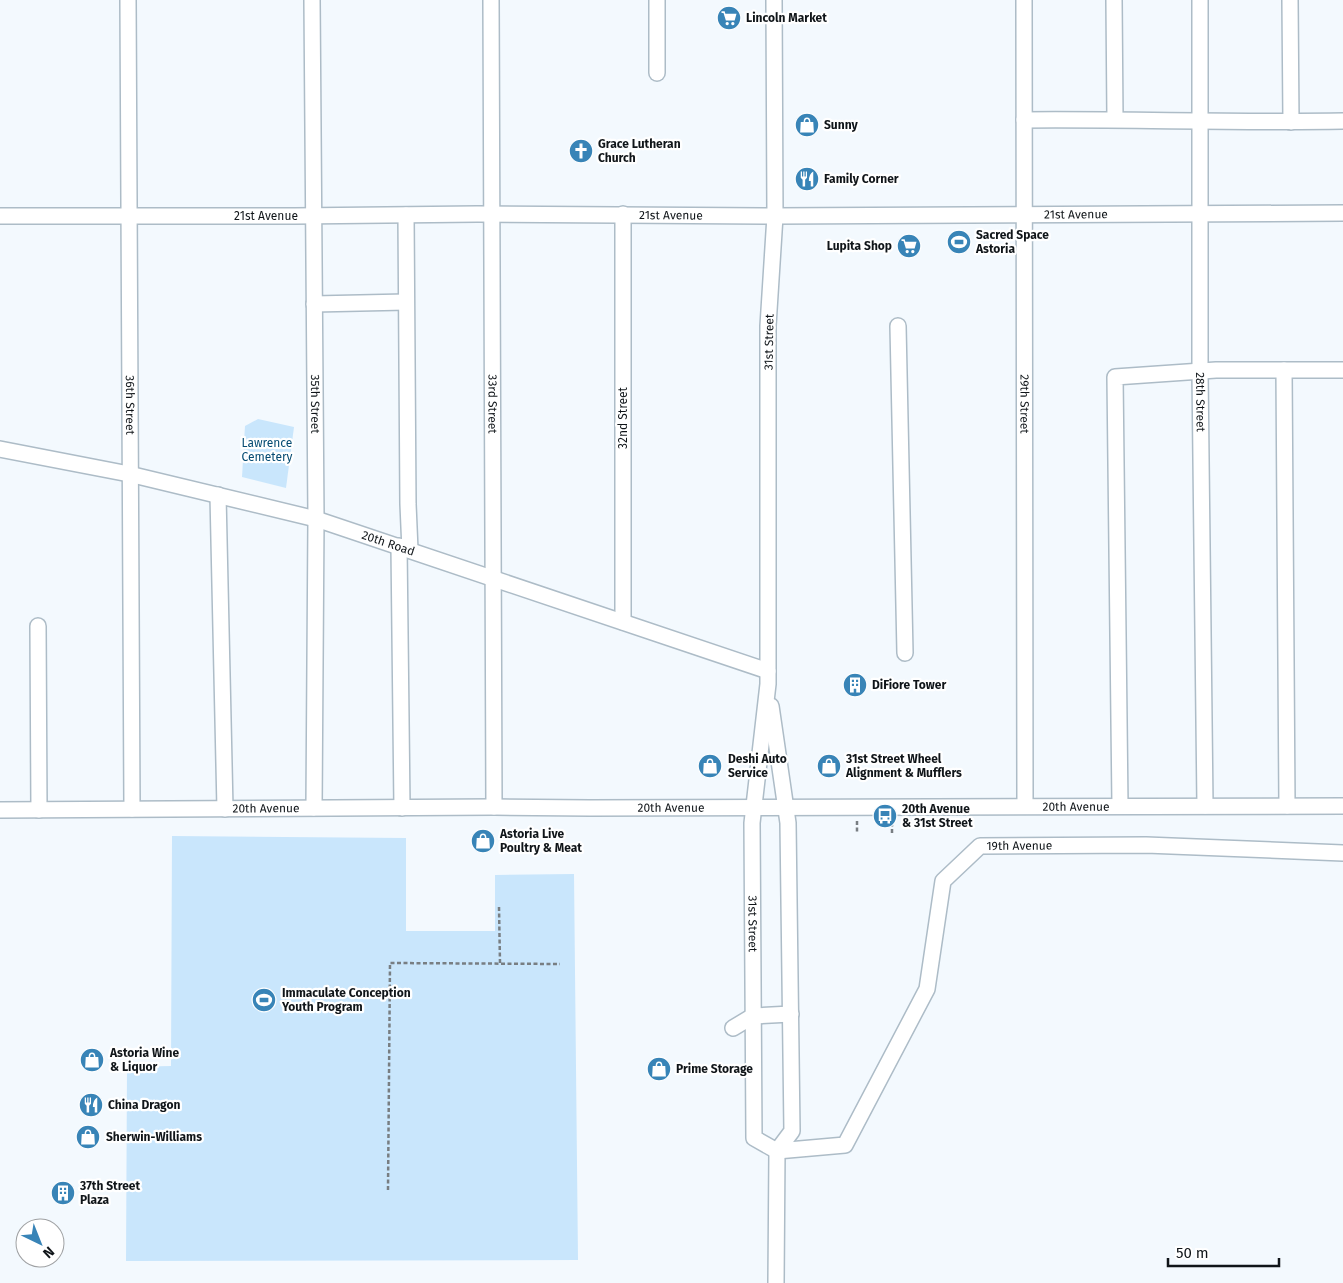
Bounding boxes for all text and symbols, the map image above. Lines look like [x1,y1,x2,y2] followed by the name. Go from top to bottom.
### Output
[716,5,742,31] supermarket icon: Lincoln Market
[746,11,827,25] place label: Lincoln Market
[794,112,820,138] shop icon: Sunny
[824,118,859,132] place label: Sunny
[598,137,681,165] place label: Grace Lutheran Church
[568,138,594,164] church icon: Grace Lutheran Church
[794,166,820,192] restaurant icon: Family Corner
[824,172,899,186] place label: Family Corner
[1044,207,1108,222] street label: 21st Avenue
[639,208,703,223] street label: 21st Avenue
[234,209,298,223] street label: 21st Avenue
[975,228,1049,256] place label: Sacred Space Astoria
[946,229,972,255] sports icon: Sacred Space Astoria
[896,233,922,259] supermarket icon: Lupita Shop
[827,239,892,253] place label: Lupita Shop
[762,313,777,370] street label: 31st Street
[1193,372,1208,433] street label: 28th Street
[308,374,322,434] street label: 35th Street
[485,374,500,434] street label: 33rd Street
[1017,374,1032,434] street label: 29th Street
[123,375,137,435] street label: 36th Street
[616,386,630,449] street label: 32nd Street
[241,436,293,464] park label: Lawrence Cemetery
[360,528,417,559] street label: 20th Road
[842,672,868,698] building icon: DiFiore Tower
[872,678,946,692] place label: DiFiore Tower
[728,752,787,780] place label: Deshi Auto Service
[845,752,962,780] place label: 31st Street Wheel Alignment & Mufflers
[697,753,723,779] shop icon: Deshi Auto Service
[816,753,842,779] shop icon: 31st Street Wheel Alignment & Mufflers
[1042,800,1110,814] street label: 20th Avenue
[232,801,300,816] street label: 20th Avenue
[637,801,705,815] street label: 20th Avenue
[902,802,973,830] place label: 20th Avenue & 31st Street
[872,803,898,829] bus stop icon: 20th Avenue & 31st Street
[499,827,582,855] place label: Astoria Live Poultry & Meat
[470,828,496,854] shop icon: Astoria Live Poultry & Meat
[986,839,1052,853] street label: 19th Avenue
[745,895,760,953] street label: 31st Street
[281,986,411,1014] place label: Immaculate Conception Youth Program
[251,987,277,1013] sports icon: Immaculate Conception Youth Program
[109,1046,179,1074] place label: Astoria Wine & Liquor
[79,1047,105,1073] shop icon: Astoria Wine & Liquor
[646,1056,672,1082] shop icon: Prime Storage
[676,1062,753,1076] place label: Prime Storage
[78,1092,104,1118] restaurant icon: China Dragon
[108,1098,180,1112] place label: China Dragon
[75,1124,101,1150] shop icon: Sherwin-Williams
[106,1130,202,1144] place label: Sherwin-Williams
[79,1179,140,1207] place label: 37th Street Plaza
[50,1180,76,1206] building icon: 37th Street Plaza
[15,1218,65,1268] north arrow
[1168,1236,1279,1268] scale bar
[39,1243,58,1262] text: N
[1176,1244,1209,1262] text: 50 m

